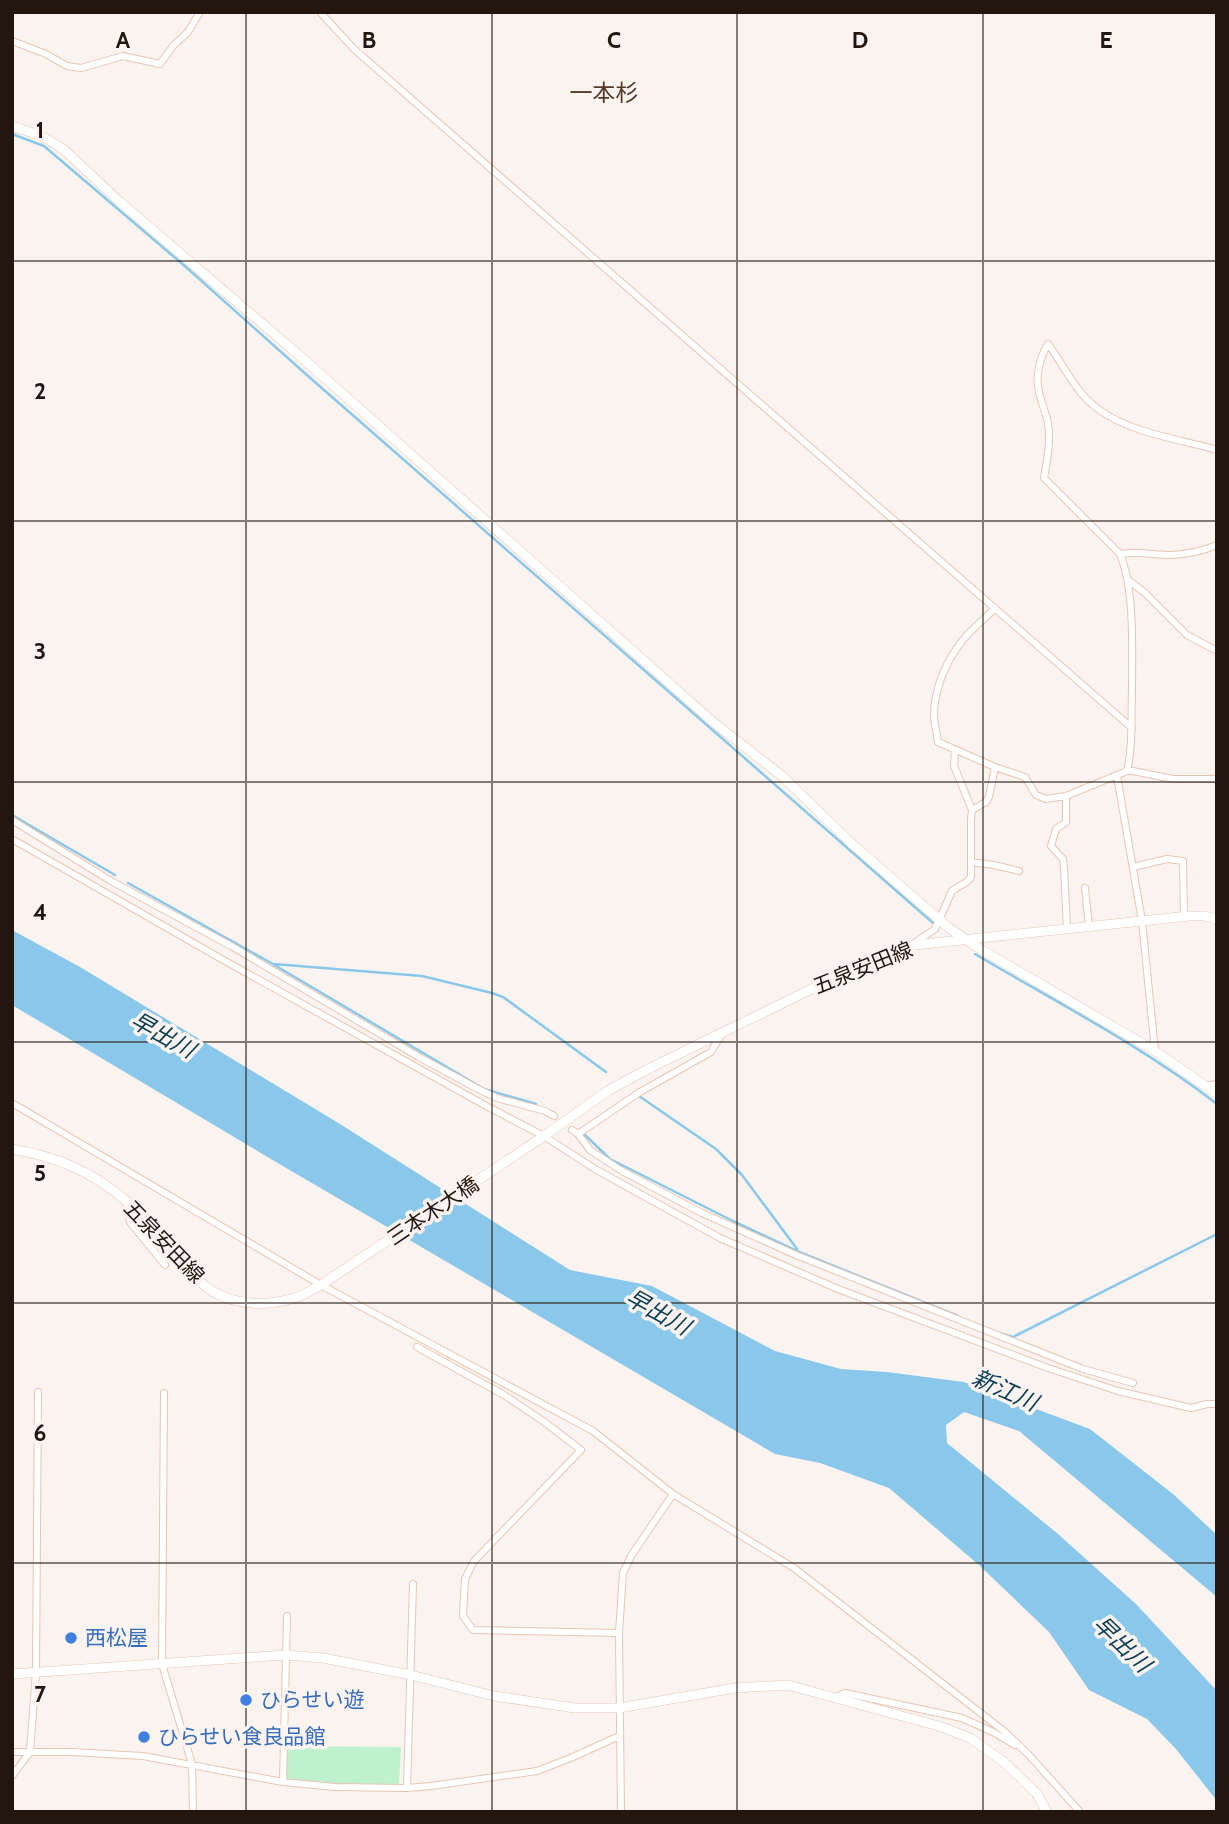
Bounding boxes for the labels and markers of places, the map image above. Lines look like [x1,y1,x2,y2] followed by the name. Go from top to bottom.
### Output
[85,1625,148,1650] place label: 西松屋
[63,1630,79,1646] marker: 西松屋
[260,1687,365,1712] place label: ひらせい遊
[238,1692,254,1708] marker: ひらせい遊
[158,1724,326,1749] place label: ひらせい食良品館
[136,1729,152,1745] marker: ひらせい食良品館

